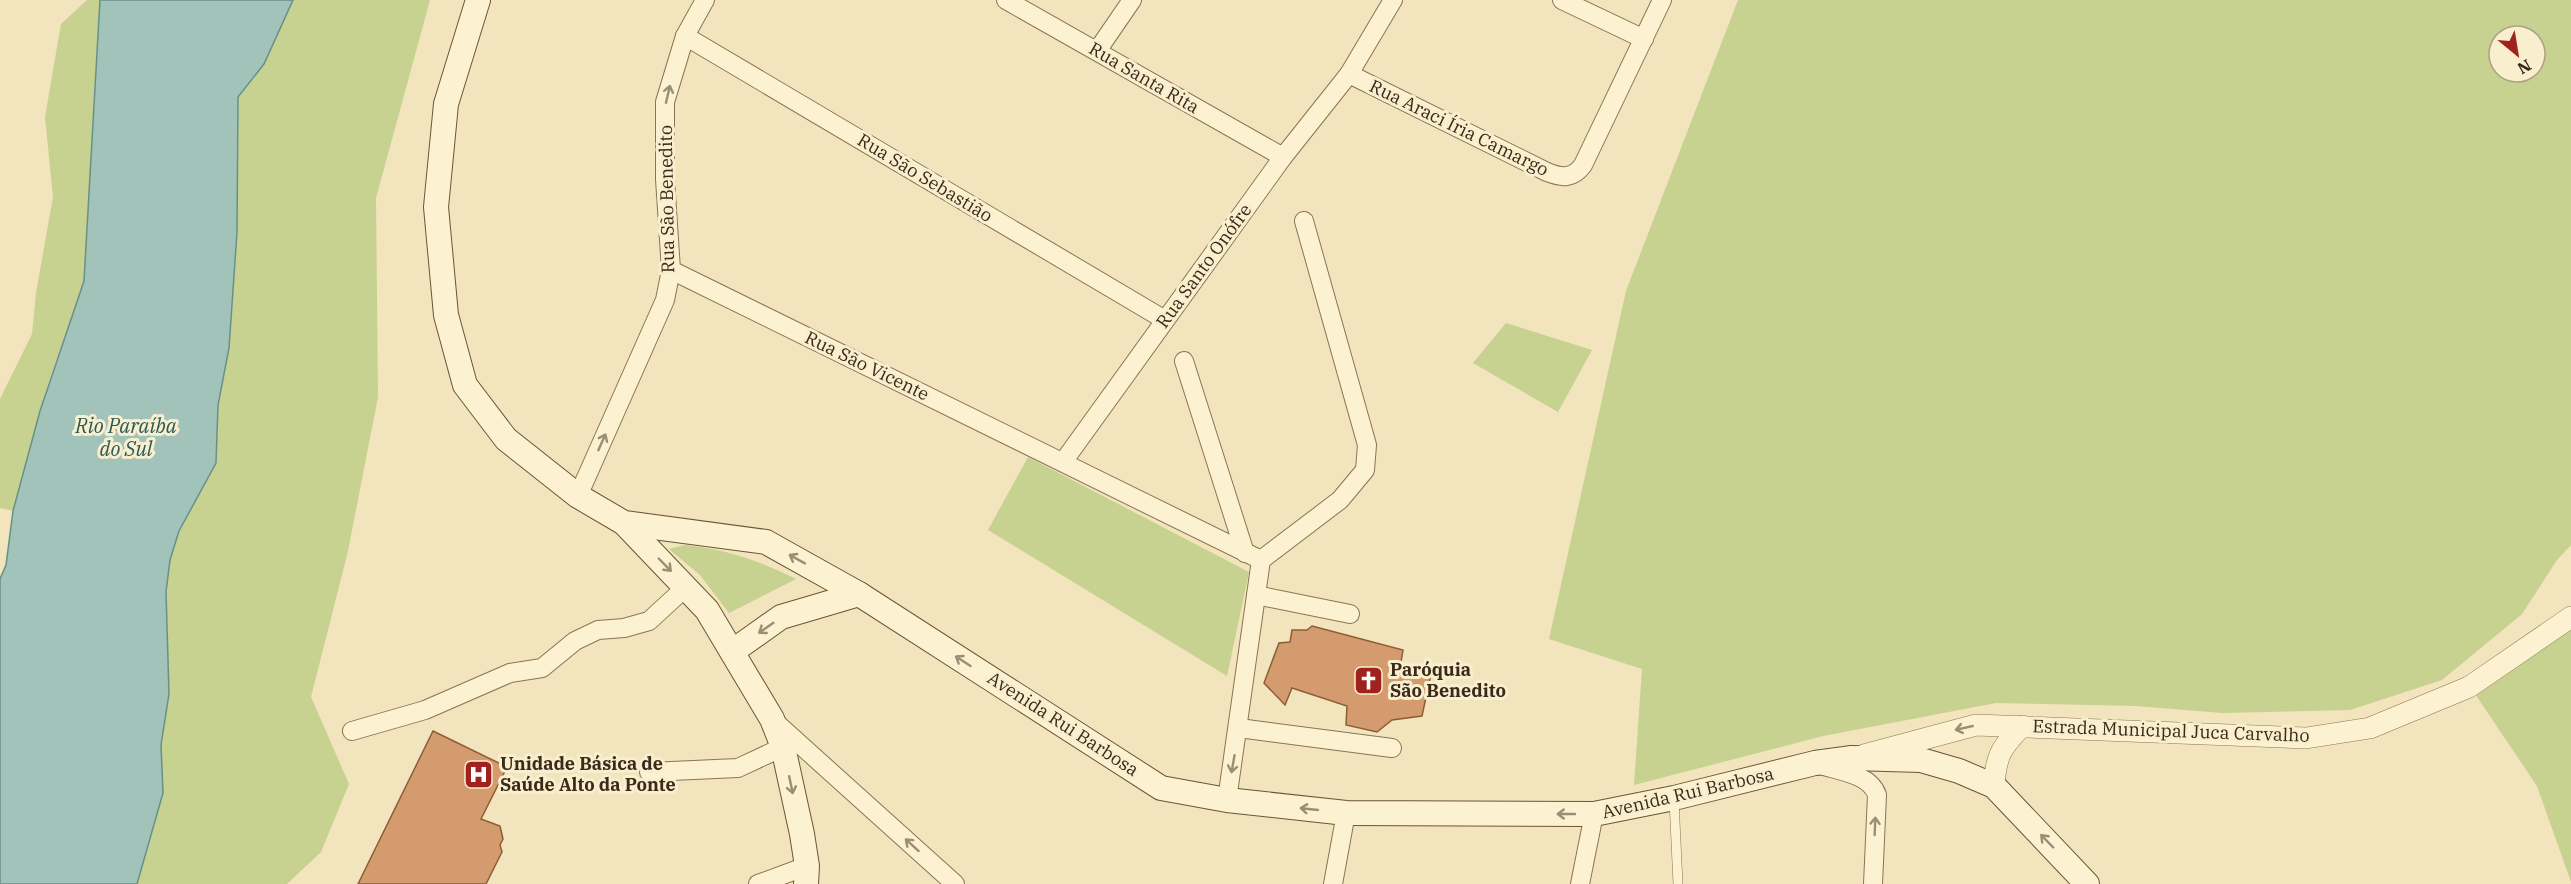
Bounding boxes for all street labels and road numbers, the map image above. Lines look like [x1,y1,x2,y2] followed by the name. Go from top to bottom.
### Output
[1085,37,1204,118] street label: Rua Santa Rita
[1366,74,1553,181] street label: Rua Araci Íria Camargo
[654,125,679,273] street label: Rua São Benedito
[854,128,997,227] street label: Rua São Sebastião
[1151,199,1256,332] street label: Rua Santo Onófre
[801,326,933,406] street label: Rua São Vicente
[983,666,1143,781] street label: Avenida Rui Barbosa
[2032,714,2310,747] street label: Estrada Municipal Juca Carvalho
[1600,762,1776,823] street label: Avenida Rui Barbosa

